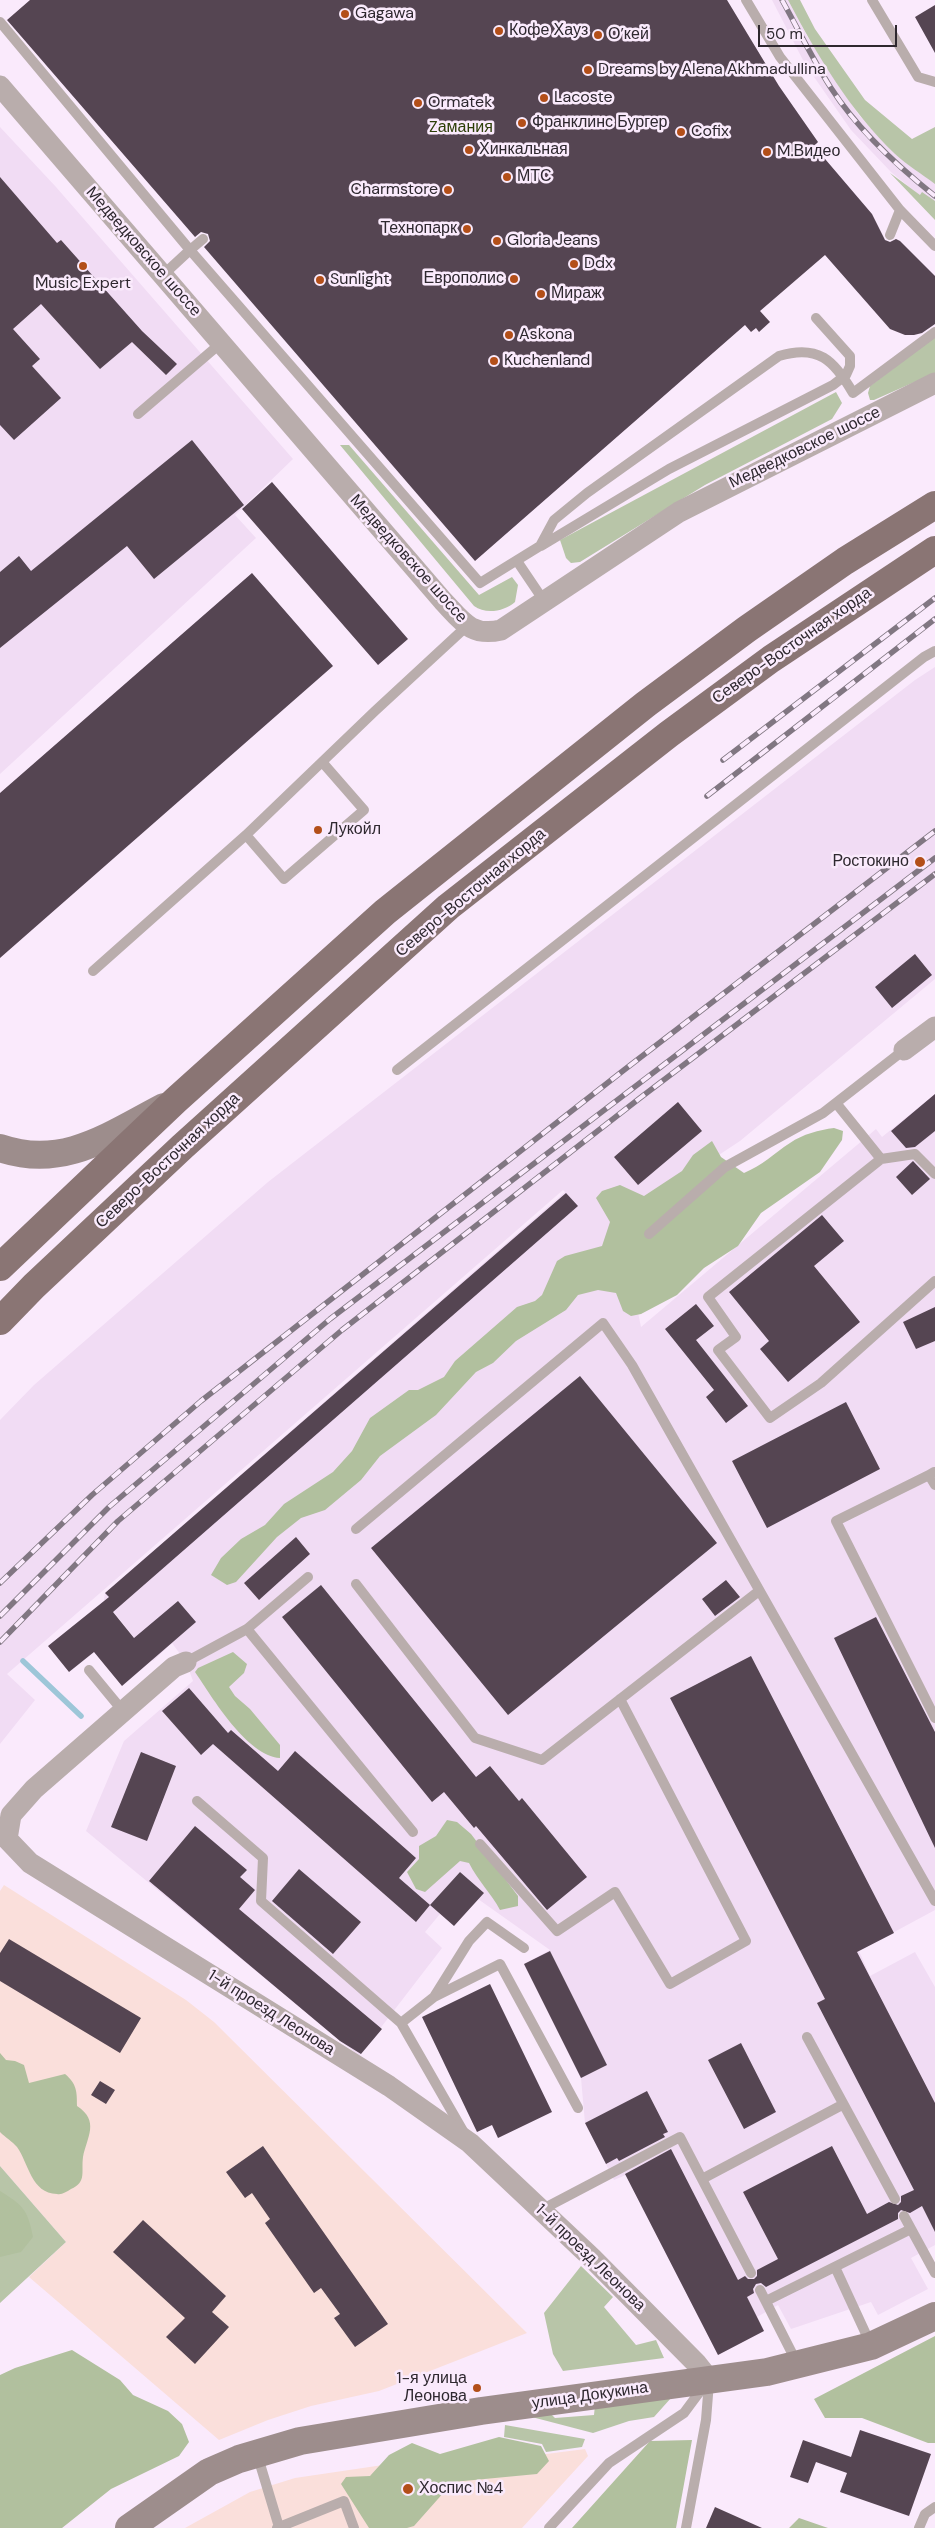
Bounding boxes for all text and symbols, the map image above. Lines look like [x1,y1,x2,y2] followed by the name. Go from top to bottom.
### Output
[355,4,414,24] place label: Gagawa
[339,8,351,20] marker: Gagawa
[760,15,899,47] scale bar
[509,21,588,41] place label: Кофе Хауз
[766,24,803,44] text: 50 m
[493,25,505,37] marker: Кофе Хауз
[608,25,649,45] place label: О’кей
[592,29,604,41] marker: О’кей
[598,60,826,80] place label: Dreams by Alena Akhmadullina
[582,64,594,76] marker: Dreams by Alena Akhmadullina
[554,88,613,108] place label: Lacoste
[538,92,550,104] marker: Lacoste
[428,93,492,113] place label: Ormatek
[412,97,424,109] marker: Ormatek
[532,113,667,133] place label: Франклинс Бургер
[516,117,528,129] marker: Франклинс Бургер
[429,118,493,138] park label: Zамания
[691,122,729,142] place label: Cofix
[675,126,687,138] marker: Cofix
[479,140,568,160] place label: Хинкальная
[777,142,840,162] place label: M.Видео
[463,144,475,156] marker: Хинкальная
[761,146,773,158] marker: M.Видео
[517,167,552,187] place label: МТС
[501,171,513,183] marker: МТС
[351,180,438,200] place label: Charmstore
[81,183,205,321] street label: Медведковское шоссе
[442,184,454,196] marker: Charmstore
[380,219,457,239] place label: Технопарк
[461,223,473,235] marker: Технопарк
[507,231,598,251] place label: Gloria Jeans
[491,235,503,247] marker: Gloria Jeans
[584,254,613,274] place label: Ddx
[568,258,580,270] marker: Ddx
[77,260,89,272] marker: Music Expert
[424,269,504,289] place label: Европолис
[330,270,389,290] place label: Sunlight
[508,273,520,285] marker: Европолис
[35,274,131,294] place label: Music Expert
[314,274,326,286] marker: Sunlight
[551,284,602,304] place label: Мираж
[535,288,547,300] marker: Мираж
[519,325,573,345] place label: Askona
[503,329,515,341] marker: Askona
[504,351,590,371] place label: Kuchenland
[488,355,500,367] marker: Kuchenland
[726,403,884,493] street label: Медведковское шоссе
[345,491,471,627] street label: Медведковское шоссе
[709,584,875,708] street label: Северо-Восточная хорда
[328,820,381,840] place label: Лукойл
[312,824,324,836] marker: Лукойл
[392,825,550,961] street label: Северо-Восточная хорда
[832,852,909,872] place label: Ростокино
[913,855,927,869] marker: Ростокино
[92,1089,244,1233] street label: Северо-Восточная хорда
[204,1966,338,2060] street label: 1-й проезд Леонова
[531,2200,649,2316] street label: 1-й проезд Леонова
[396,2369,467,2407] place label: 1-я улица Леонова
[531,2378,649,2414] street label: улица Докукина
[471,2382,483,2394] marker: 1-я улица Леонова
[419,2479,503,2499] place label: Хоспис №4
[401,2482,415,2496] marker: Хоспис №4

